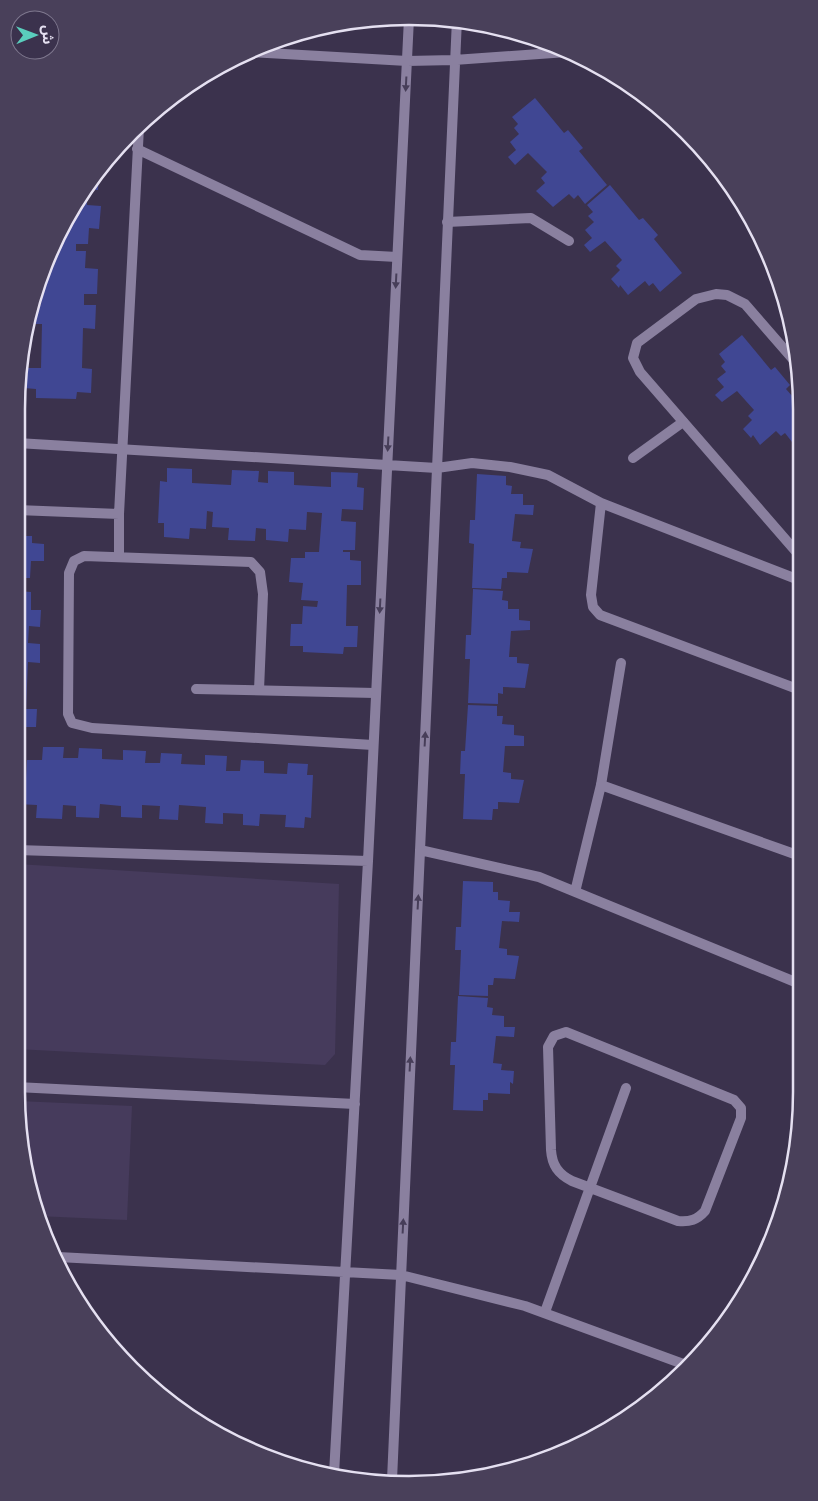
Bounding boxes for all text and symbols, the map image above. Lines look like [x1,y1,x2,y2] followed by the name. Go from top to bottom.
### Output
[10,10,60,60] north arrow
[38,25,55,45] text: ش
[401,76,409,92] one-way arrow
[392,274,400,290] one-way arrow
[383,436,391,452] one-way arrow
[375,598,383,614] one-way arrow
[421,731,429,747] one-way arrow
[414,894,422,910] one-way arrow
[407,1056,415,1072] one-way arrow
[400,1218,408,1234] one-way arrow

